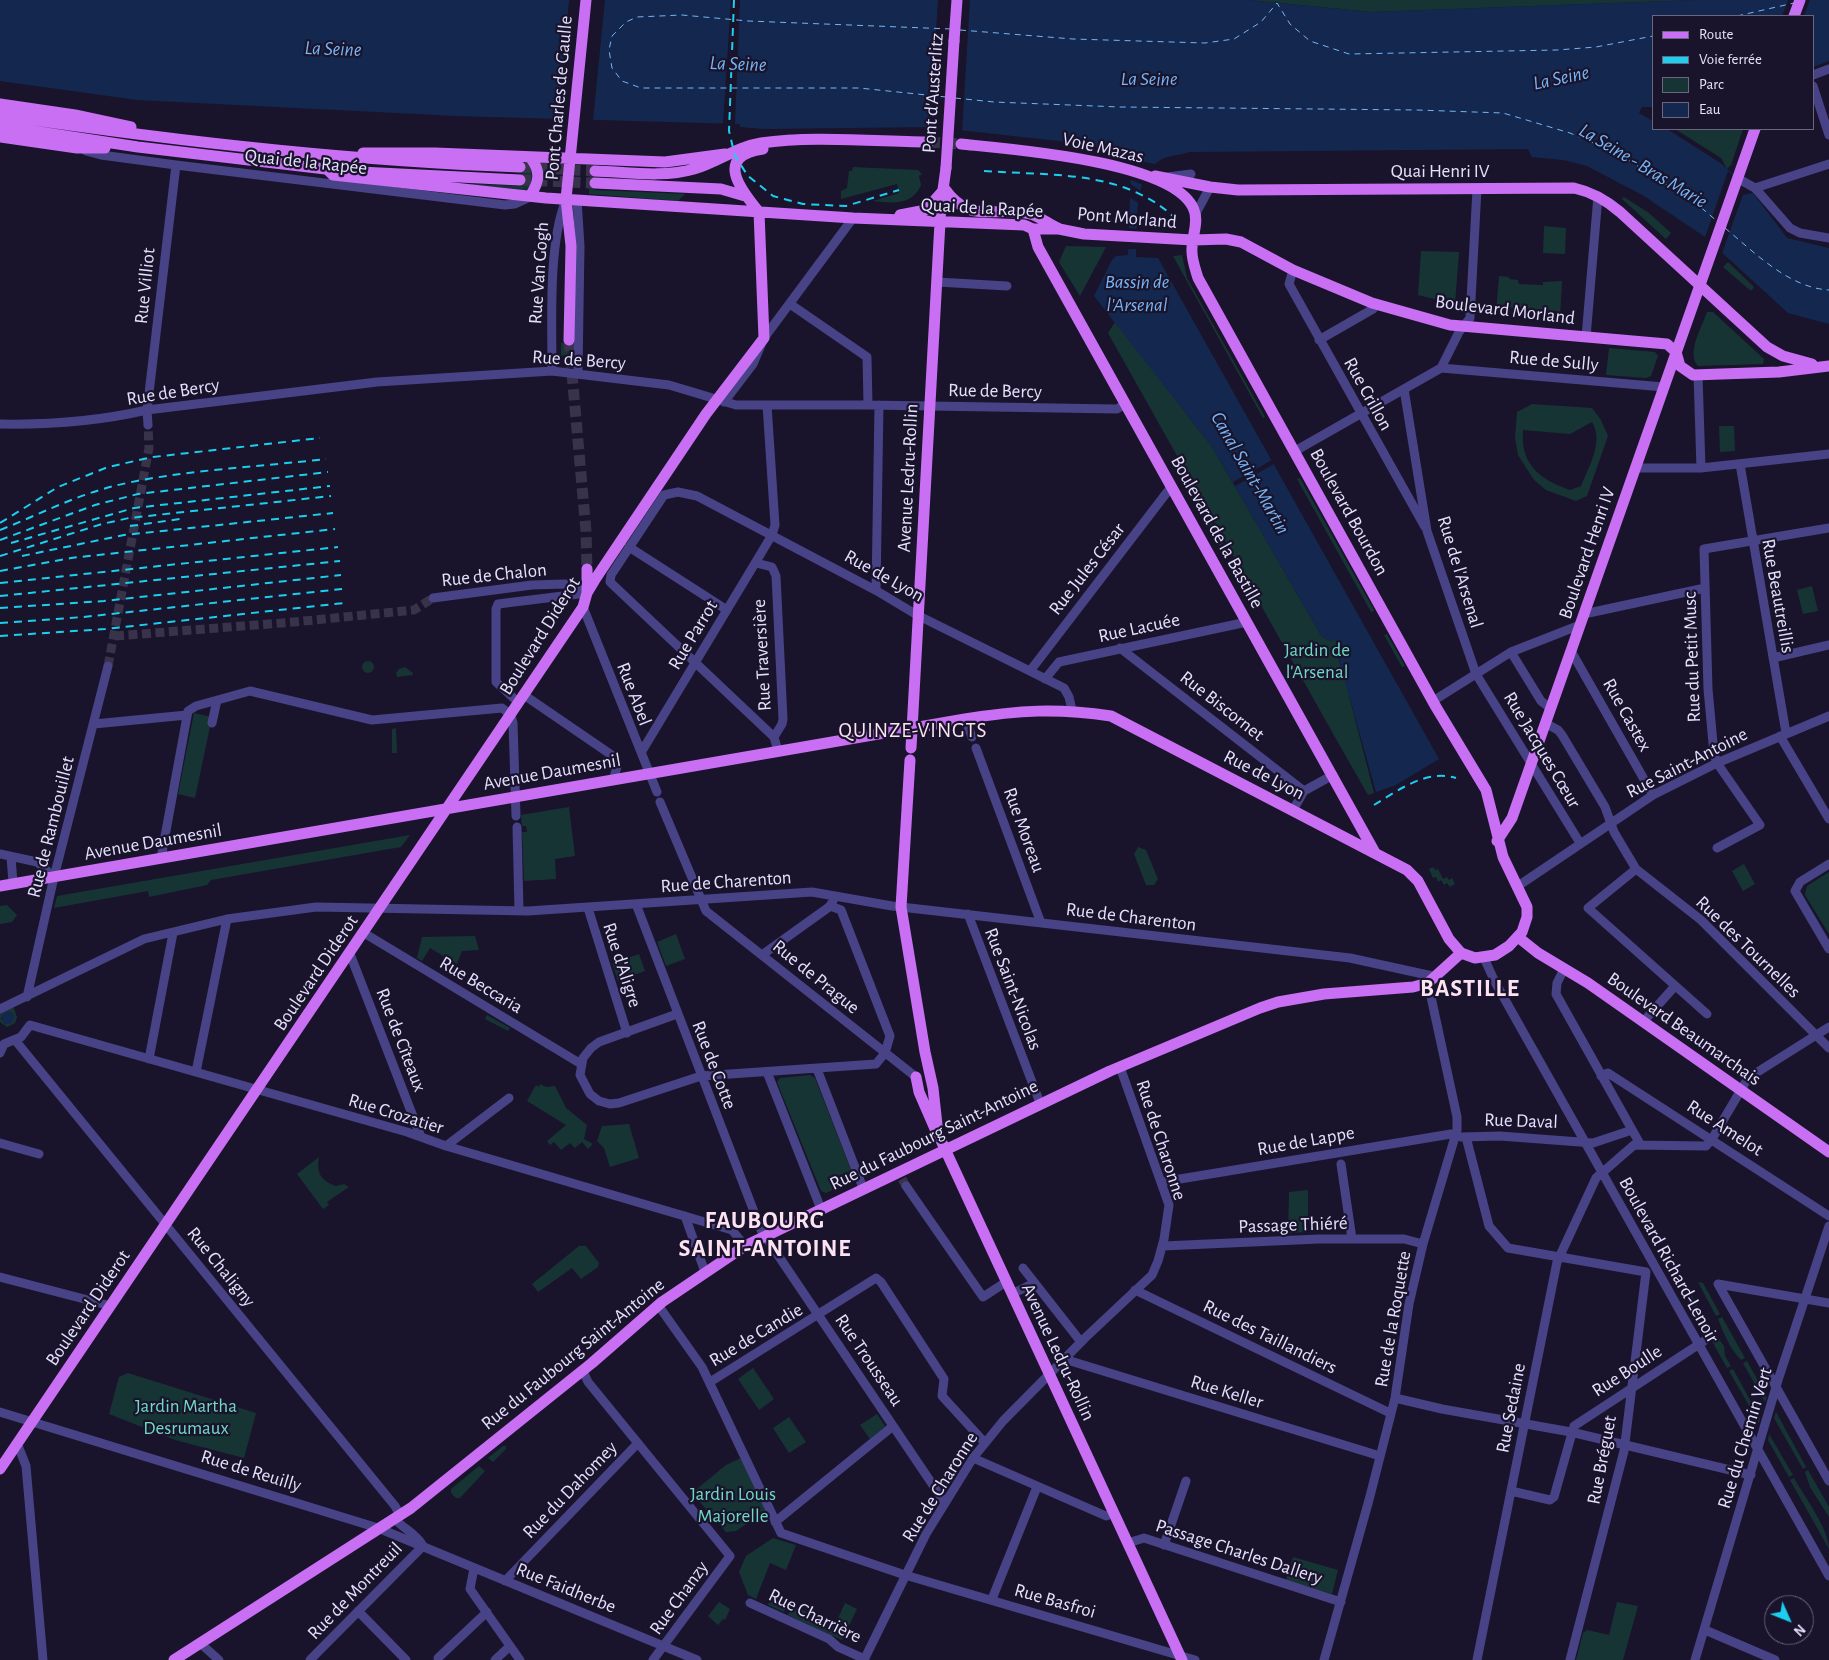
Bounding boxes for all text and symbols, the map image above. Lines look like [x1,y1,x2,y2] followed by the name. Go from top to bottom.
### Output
[540,15,578,181] street label: Pont Charles de Gaulle
[1652,15,1814,130] legend
[1699,27,1733,42] text: Route
[917,32,949,154] street label: Pont d'Austerlitz
[304,36,362,62] water label: La Seine
[709,51,767,77] water label: La Seine
[1699,52,1762,67] text: Voie ferrée
[1531,60,1591,96] water label: La Seine
[1121,67,1177,91] water label: La Seine
[1699,77,1724,92] text: Parc
[1699,102,1721,117] text: Eau
[1575,118,1711,214] water label: La Seine - Bras Marie
[1060,128,1146,168] street label: Voie Mazas
[244,144,368,180] street label: Quai de la Rapée
[1391,160,1489,182] street label: Quai Henri IV
[920,193,1044,223] street label: Quai de la Rapée
[1076,202,1178,234] street label: Pont Morland
[524,221,554,325] street label: Rue Van Gogh
[130,247,160,325] street label: Rue Villiot
[1105,270,1169,317] water label: Bassin de l'Arsenal
[1434,290,1576,330] street label: Boulevard Morland
[531,345,627,375] street label: Rue de Bercy
[1508,346,1600,376] street label: Rue de Sully
[1339,353,1397,435] street label: Rue Crillon
[125,373,221,411] street label: Rue de Bercy
[948,379,1042,403] street label: Rue de Bercy
[893,403,923,553] street label: Avenue Ledru-Rollin
[1205,407,1295,539] water label: Canal Saint-Martin
[1305,445,1393,579] street label: Boulevard Bourdon
[1166,452,1268,612] street label: Boulevard de la Bastille
[1554,484,1620,622] street label: Boulevard Henri IV
[1432,513,1488,631] street label: Rue de l'Arsenal
[1044,518,1130,620] street label: Rue Jules César
[1757,537,1799,655] street label: Rue Beautreillis
[840,545,928,607] street label: Rue de Lyon
[440,558,548,592] street label: Rue de Chalon
[495,573,585,699] street label: Boulevard Diderot
[1678,591,1706,723] street label: Rue du Petit Musc
[663,596,723,674] street label: Rue Parrot
[748,598,776,712] street label: Rue Traversière
[1096,608,1182,648] street label: Rue Lacuée
[1284,639,1350,683] park label: Jardin de l'Arsenal
[612,659,656,729] street label: Rue Abel
[1175,666,1269,746] street label: Rue Biscornet
[1598,674,1656,756] street label: Rue Castex
[1498,688,1586,812] street label: Rue Jacques Cœur
[837,718,989,744] district label: QUINZE-VINGTS
[1623,723,1751,803] street label: Rue Saint-Antoine
[1220,745,1308,805] street label: Rue de Lyon
[481,749,623,795] street label: Avenue Daumesnil
[22,754,80,900] street label: Rue de Rambouillet
[998,784,1050,876] street label: Rue Moreau
[82,819,224,865] street label: Avenue Daumesnil
[660,866,792,898] street label: Rue de Charenton
[1691,891,1805,1003] street label: Rue des Tournelles
[1064,898,1198,936] street label: Rue de Charenton
[269,911,363,1035] street label: Boulevard Diderot
[598,920,646,1010] street label: Rue d'Aligre
[979,925,1047,1053] street label: Rue Saint-Nicolas
[768,935,864,1019] street label: Rue de Prague
[435,951,527,1019] street label: Rue Beccaria
[1603,967,1765,1091] street label: Boulevard Beaumarchais
[1419,975,1521,1003] district label: BASTILLE
[371,985,431,1095] street label: Rue de Cîteaux
[687,1018,741,1112] street label: Rue de Cotte
[826,1075,1042,1195] street label: Rue du Faubourg Saint-Antoine
[1131,1077,1191,1203] street label: Rue de Charonne
[346,1089,446,1139] street label: Rue Crozatier
[1682,1095,1768,1161] street label: Rue Amelot
[1484,1108,1558,1134] street label: Rue Daval
[1256,1121,1356,1161] street label: Rue de Lappe
[1614,1173,1724,1347] street label: Boulevard Richard-Lenoir
[677,1207,853,1263] district label: FAUBOURG SAINT-ANTOINE
[1238,1212,1348,1238] street label: Passage Thiéré
[182,1222,260,1312] street label: Rue Chaligny
[41,1246,135,1370] street label: Boulevard Diderot
[1370,1249,1416,1389] street label: Rue de la Roquette
[477,1273,669,1435] street label: Rue du Faubourg Saint-Antoine
[1016,1280,1100,1424] street label: Avenue Ledru-Rollin
[1199,1295,1341,1379] street label: Rue des Taillandiers
[705,1298,807,1372] street label: Rue de Candie
[830,1310,908,1410] street label: Rue Trousseau
[1588,1340,1666,1402] street label: Rue Boulle
[1491,1361,1531,1455] street label: Rue Sedaine
[1713,1365,1777,1511] street label: Rue du Chemin Vert
[1188,1370,1266,1414] street label: Rue Keller
[135,1395,237,1439] park label: Jardin Martha Desrumaux
[1582,1414,1622,1506] street label: Rue Bréguet
[897,1428,983,1546] street label: Rue de Charonne
[518,1437,622,1543] street label: Rue du Dahomey
[198,1445,304,1497] street label: Rue de Reuilly
[690,1483,776,1527] park label: Jardin Louis Majorelle
[1153,1514,1325,1590] street label: Passage Charles Dallery
[303,1537,407,1645] street label: Rue de Montreuil
[645,1557,713,1639] street label: Rue Chanzy
[513,1558,619,1618] street label: Rue Faidherbe
[1012,1579,1098,1623] street label: Rue Basfroi
[765,1584,865,1648] street label: Rue Charrière
[1764,1595,1814,1645] north arrow
[1791,1621,1807,1638] text: N

